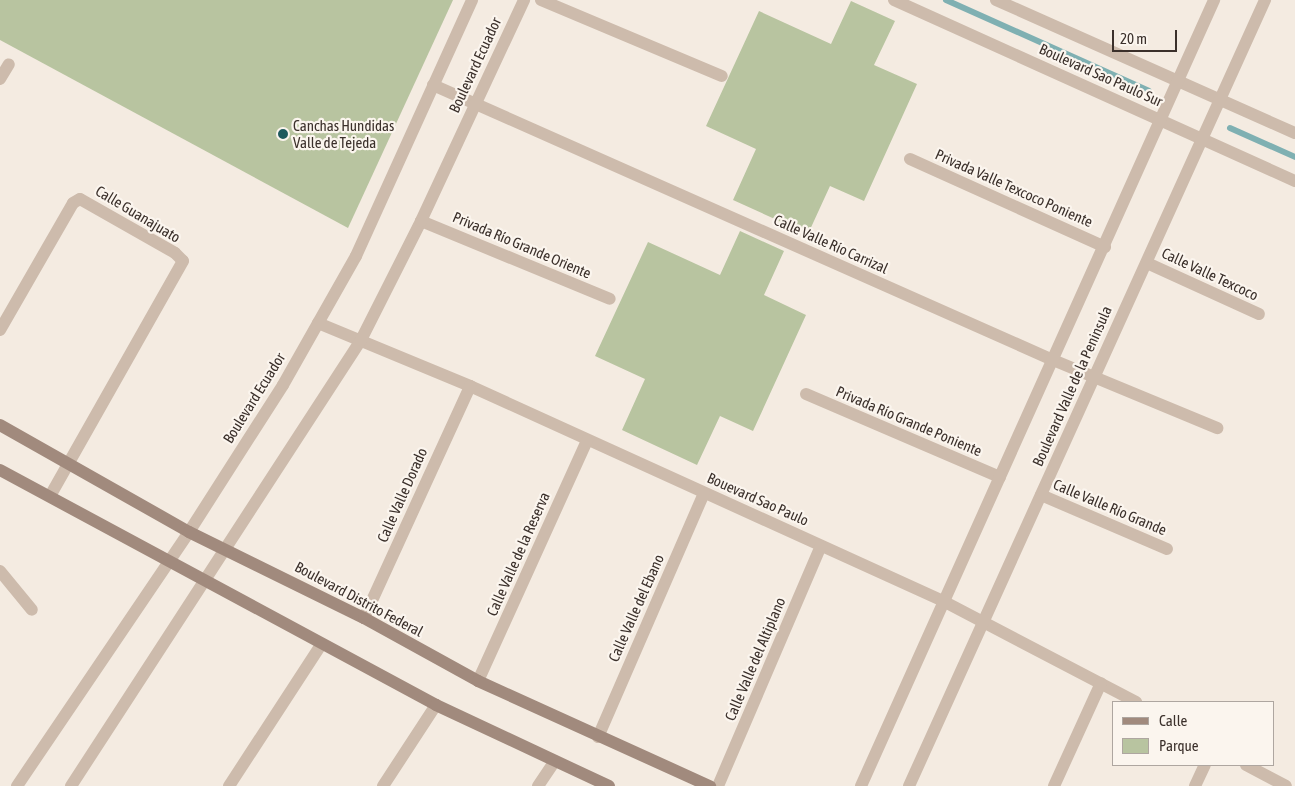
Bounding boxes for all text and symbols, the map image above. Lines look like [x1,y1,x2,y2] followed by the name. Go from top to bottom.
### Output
[445,14,505,116] street label: Boulevard Ecuador
[1115,20,1180,52] scale bar
[1120,30,1147,47] text: 20 m
[1037,40,1165,110] street label: Boulevard Sao Paulo Sur
[293,116,394,151] place label: Canchas Hundidas Valle de Tejeda
[277,128,289,140] marker: Canchas Hundidas Valle de Tejeda
[932,145,1096,231] street label: Privada Valle Texcoco Poniente
[92,182,184,246] street label: Calle Guanajuato
[450,208,594,282] street label: Privada Río Grande Oriente
[771,211,891,277] street label: Calle Valle Río Carrizal
[1159,244,1261,304] street label: Calle Valle Texcoco
[1028,303,1116,469] street label: Boulevard Valle de la Peninsula
[219,349,289,447] street label: Boulevard Ecuador
[833,382,985,460] street label: Privada Río Grande Poniente
[373,445,431,545] street label: Calle Valle Dorado
[704,469,812,529] street label: Bouevard Sao Paulo
[1051,475,1169,539] street label: Calle Valle Río Grande
[483,489,553,619] street label: Calle Valle de la Reserva
[604,551,668,665] street label: Calle Valle del Ebano
[292,558,426,640] street label: Boulevard Distrito Federal
[721,595,789,723] street label: Calle Valle del Altiplano
[1112,701,1275,766] legend
[1159,712,1187,729] text: Calle
[1159,737,1199,754] text: Parque

